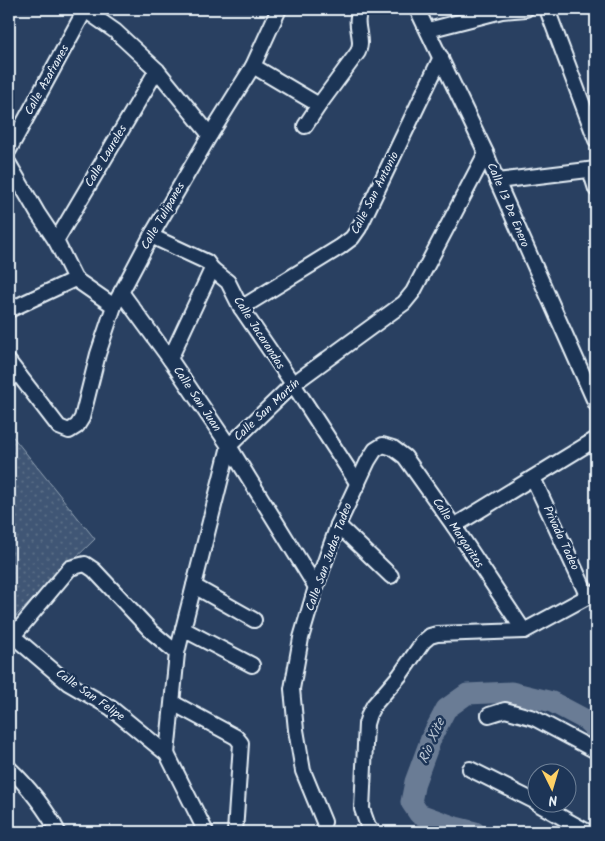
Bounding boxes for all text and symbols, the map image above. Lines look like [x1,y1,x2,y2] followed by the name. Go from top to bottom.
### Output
[20,41,74,119] street label: Calle Azafranes
[80,121,132,191] street label: Calle Laureles
[346,148,404,238] street label: Calle San Antonio
[482,160,534,250] street label: Calle 13 De Enero
[136,179,190,253] street label: Calle Tulipanes
[228,293,290,373] street label: Calle Jacarandas
[168,362,226,436] street label: Calle San Juan
[229,374,305,446] street label: Calle San Martín
[427,494,489,572] street label: Calle Margaritas
[301,500,357,614] street label: Calle San Judas Tadeo
[538,503,584,573] street label: Privada Tadeo
[51,664,129,726] street label: Calle San Felipe
[413,713,452,767] water label: Rio Xite
[528,764,578,814] north arrow
[548,789,558,811] text: N

